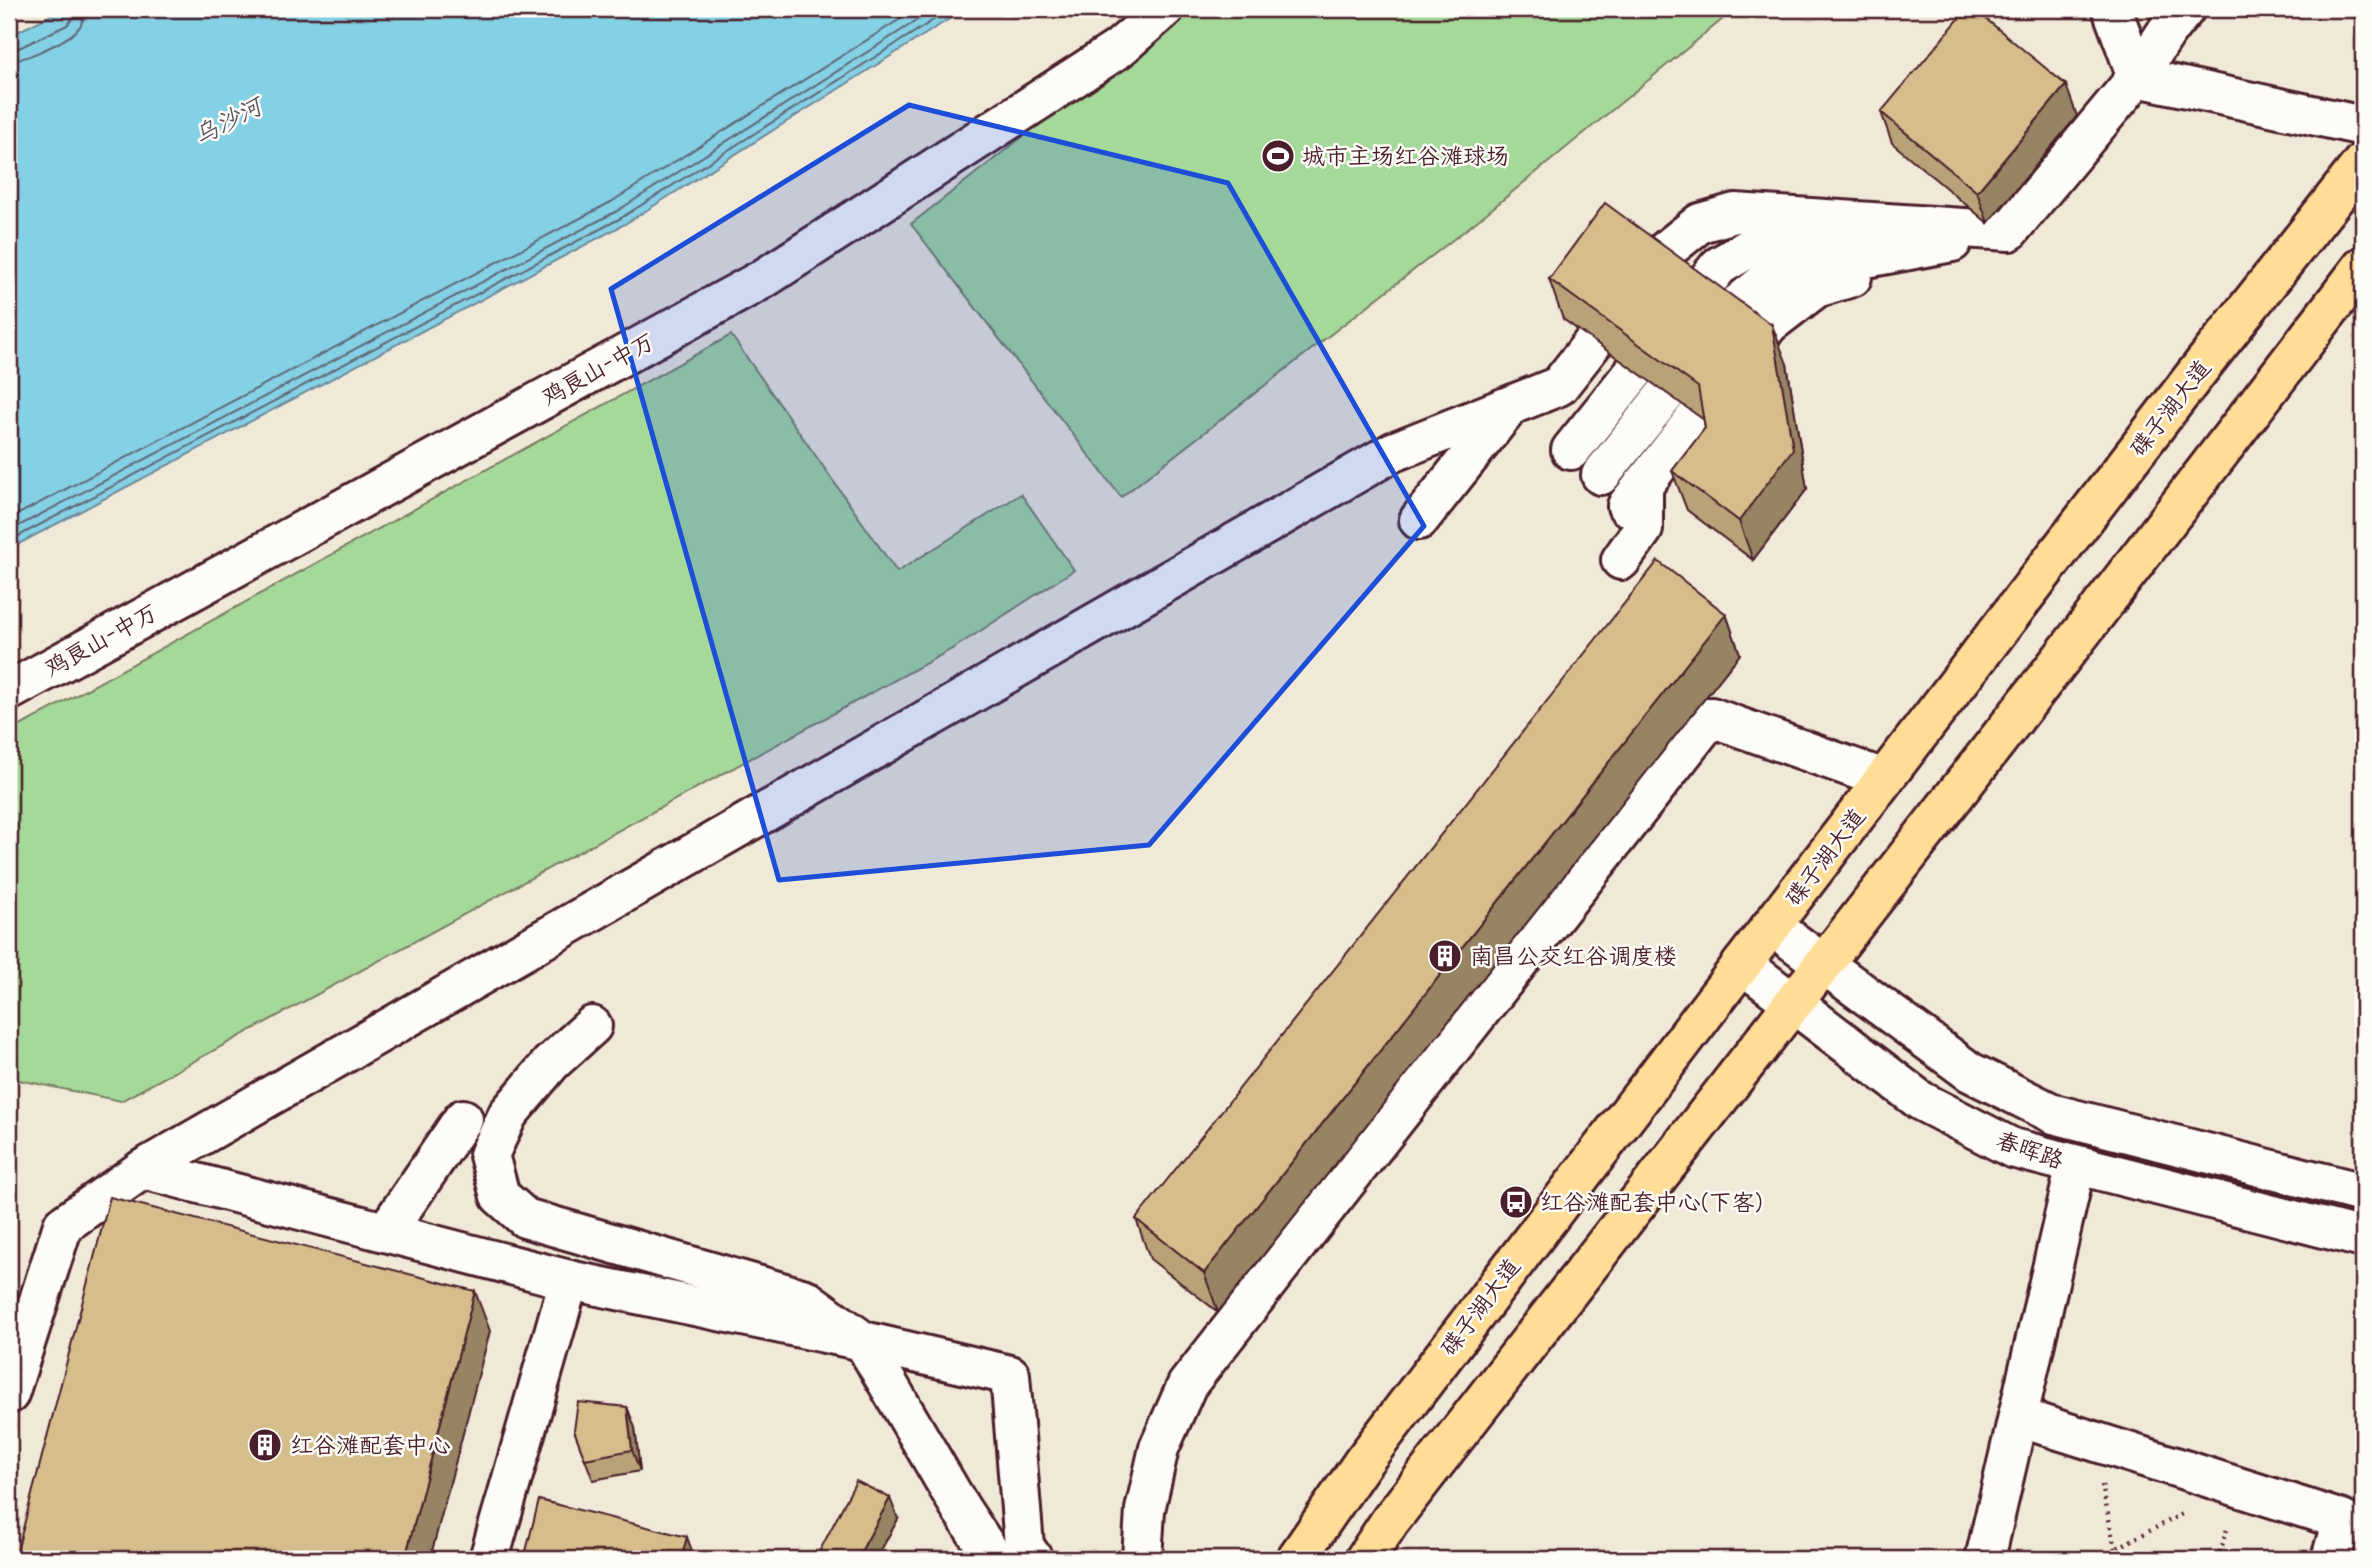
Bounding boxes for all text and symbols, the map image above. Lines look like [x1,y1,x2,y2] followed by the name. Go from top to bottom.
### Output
[188,88,270,150] water label: 乌沙河
[1259,137,1297,175] sports icon: 城市主场红谷滩球场
[1302,140,1509,170] place label: 城市主场红谷滩球场
[536,325,659,411] street label: 鸡良山-中万
[2122,353,2216,462] street label: 碟子湖大道
[39,596,162,682] street label: 鸡良山-中万
[1778,801,1871,911] street label: 碟子湖大道
[1426,937,1464,975] building icon: 南昌公交红谷调度楼
[1470,940,1677,970] place label: 南昌公交红谷调度楼
[1993,1124,2068,1174] street label: 春晖路
[1497,1183,1535,1221] bus stop icon: 红谷滩配套中心(下客)
[1540,1186,1763,1216] place label: 红谷滩配套中心(下客)
[1433,1251,1526,1361] street label: 碟子湖大道
[246,1426,284,1464] building icon: 红谷滩配套中心
[290,1429,451,1459] place label: 红谷滩配套中心

